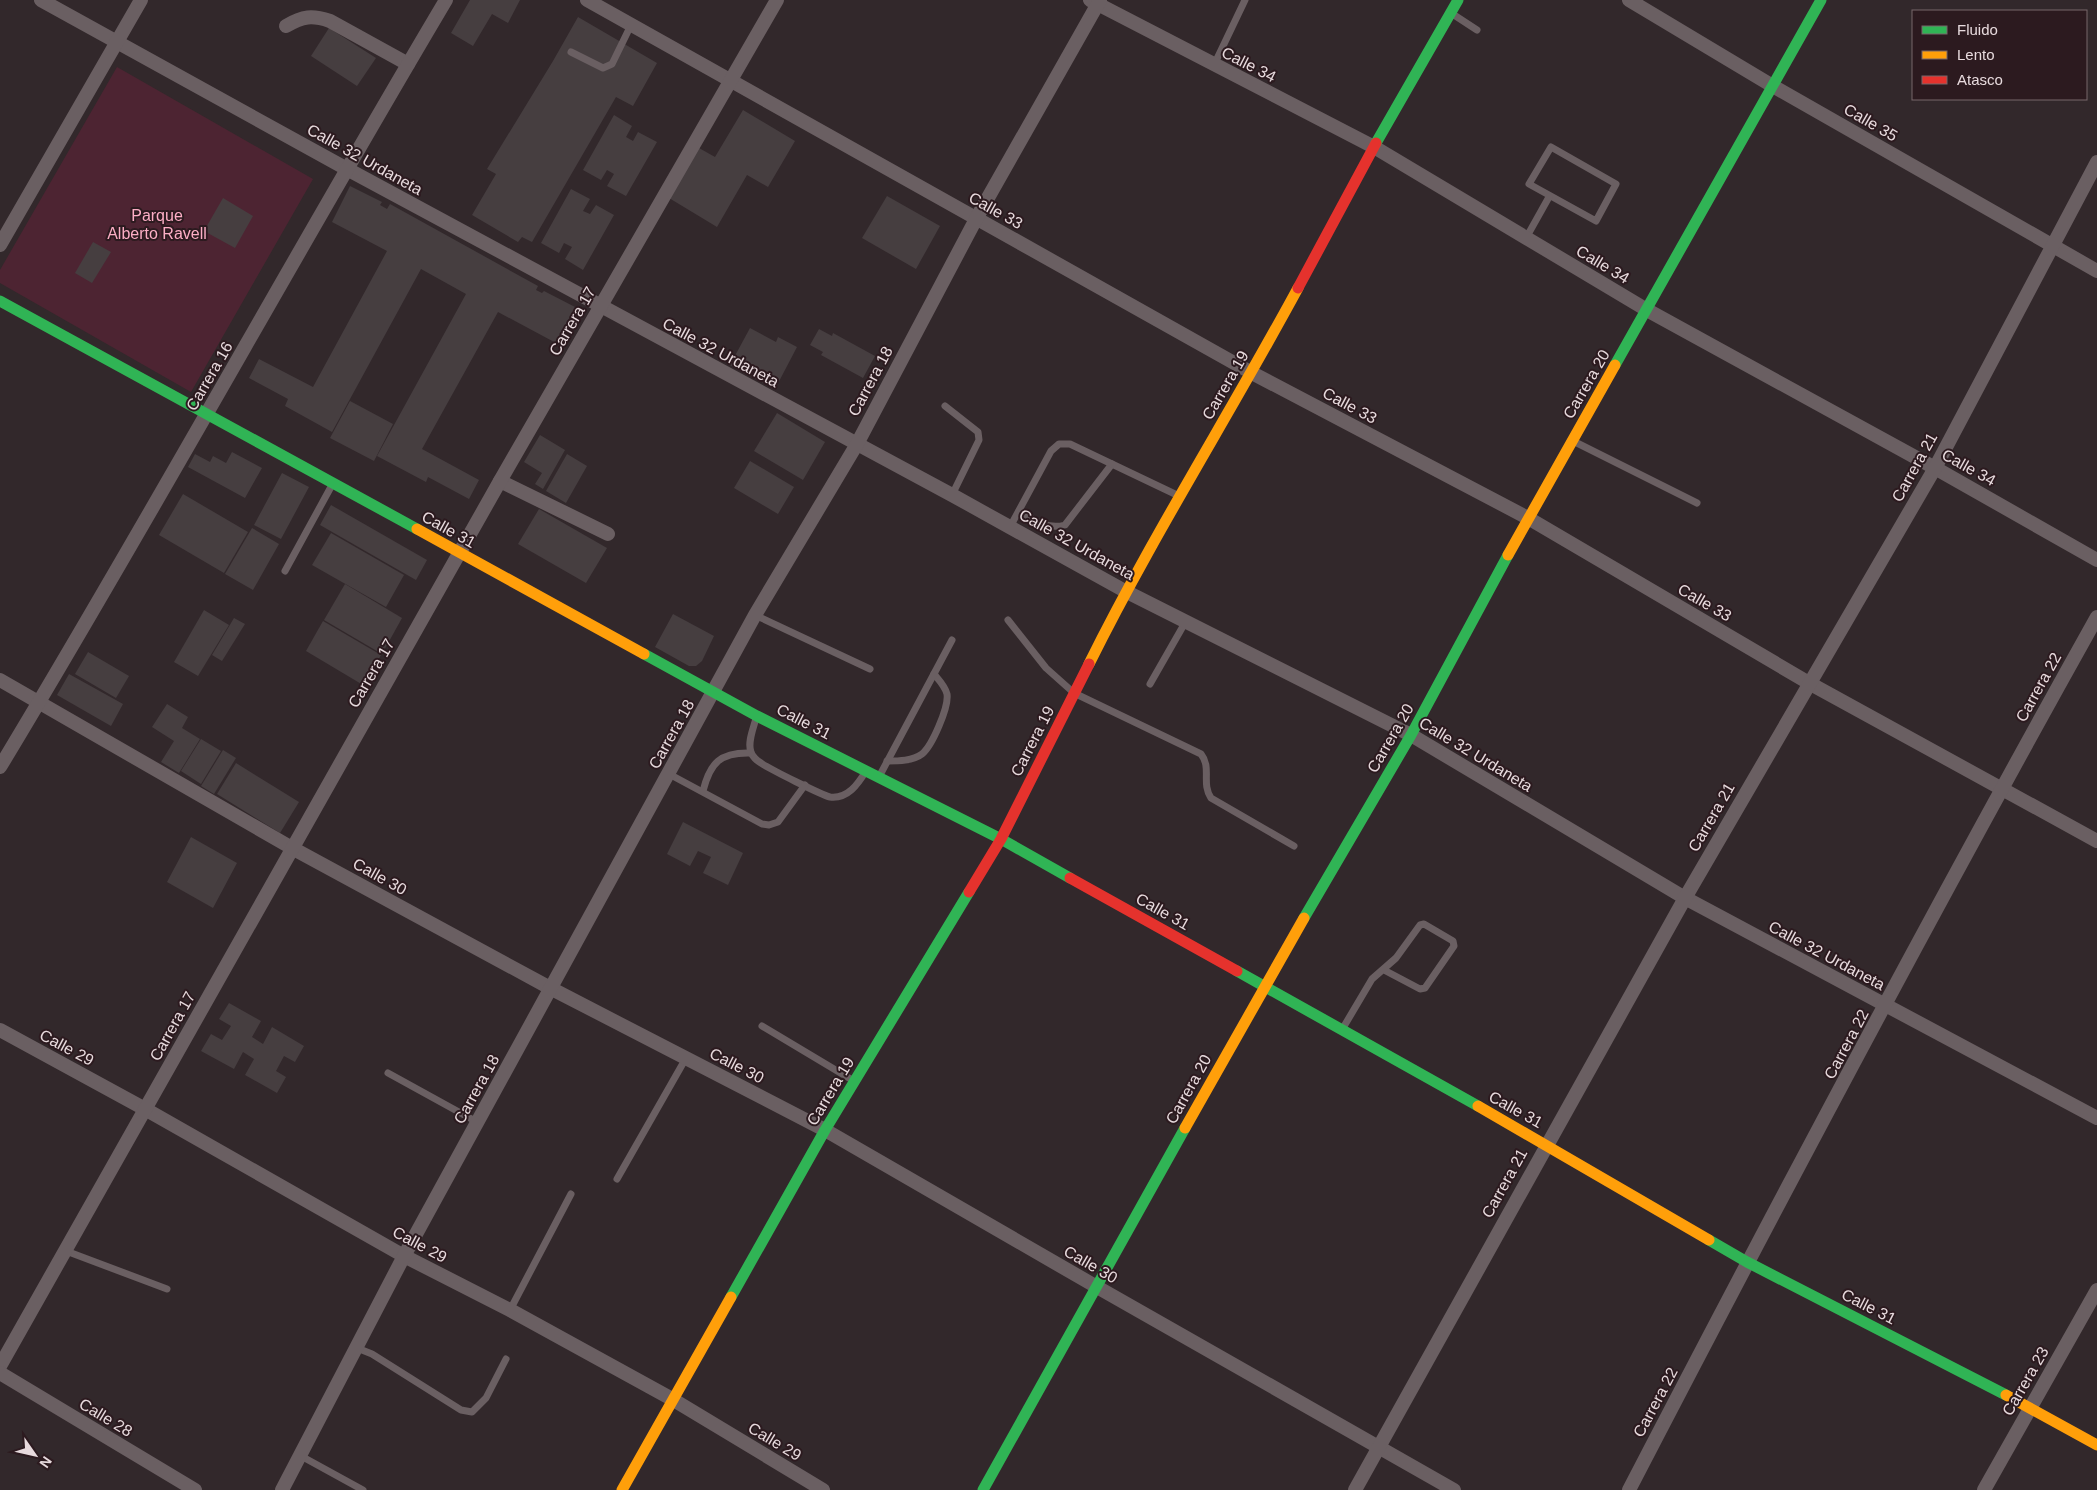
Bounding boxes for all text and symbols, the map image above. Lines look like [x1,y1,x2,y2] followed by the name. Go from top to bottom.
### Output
[1912,10,2087,100] legend
[1957,21,1998,38] text: Fluido
[1219,44,1279,85] street label: Calle 34
[1957,46,1995,63] text: Lento
[1957,71,2003,88] text: Atasco
[1841,100,1901,145] street label: Calle 35
[304,121,425,198] street label: Calle 32 Urdaneta
[966,189,1026,232] street label: Calle 33
[107,207,207,242] park label: Parque Alberto Ravell
[1573,242,1632,287] street label: Calle 34
[546,284,599,359] street label: Carrera 17
[660,315,782,390] street label: Calle 32 Urdaneta
[183,339,236,414] street label: Carrera 16
[845,343,896,419] street label: Carrera 18
[1560,347,1613,422] street label: Carrera 20
[1199,348,1252,423] street label: Carrera 19
[1320,384,1380,427] street label: Calle 33
[1888,430,1940,505] street label: Carrera 21
[1939,446,1999,489] street label: Calle 34
[1016,506,1137,583] street label: Calle 32 Urdaneta
[419,508,479,551] street label: Calle 31
[1675,580,1735,625] street label: Calle 33
[345,636,398,711] street label: Carrera 17
[2012,650,2064,725] street label: Carrera 22
[645,697,697,772] street label: Carrera 18
[774,701,834,742] street label: Calle 31
[1364,701,1417,776] street label: Carrera 20
[1008,703,1057,779] street label: Carrera 19
[1416,714,1535,795] street label: Calle 32 Urdaneta
[1685,780,1738,855] street label: Carrera 21
[350,855,410,898] street label: Calle 30
[1133,890,1193,933] street label: Calle 31
[1766,918,1888,993] street label: Calle 32 Urdaneta
[146,989,198,1064] street label: Carrera 17
[1821,1006,1872,1082] street label: Carrera 22
[37,1026,97,1069] street label: Calle 29
[707,1045,767,1086] street label: Calle 30
[450,1052,502,1127] street label: Carrera 18
[1162,1052,1214,1127] street label: Carrera 20
[803,1054,857,1128] street label: Carrera 19
[1486,1088,1546,1131] street label: Calle 31
[1478,1146,1530,1221] street label: Carrera 21
[390,1223,450,1266] street label: Calle 29
[1061,1242,1121,1287] street label: Calle 30
[1839,1286,1899,1327] street label: Calle 31
[1999,1344,2052,1419] street label: Carrera 23
[1630,1364,1681,1440] street label: Carrera 22
[76,1395,135,1440] street label: Calle 28
[745,1419,804,1464] street label: Calle 29
[10,1430,60,1480] north arrow
[36,1454,55,1471] text: N

